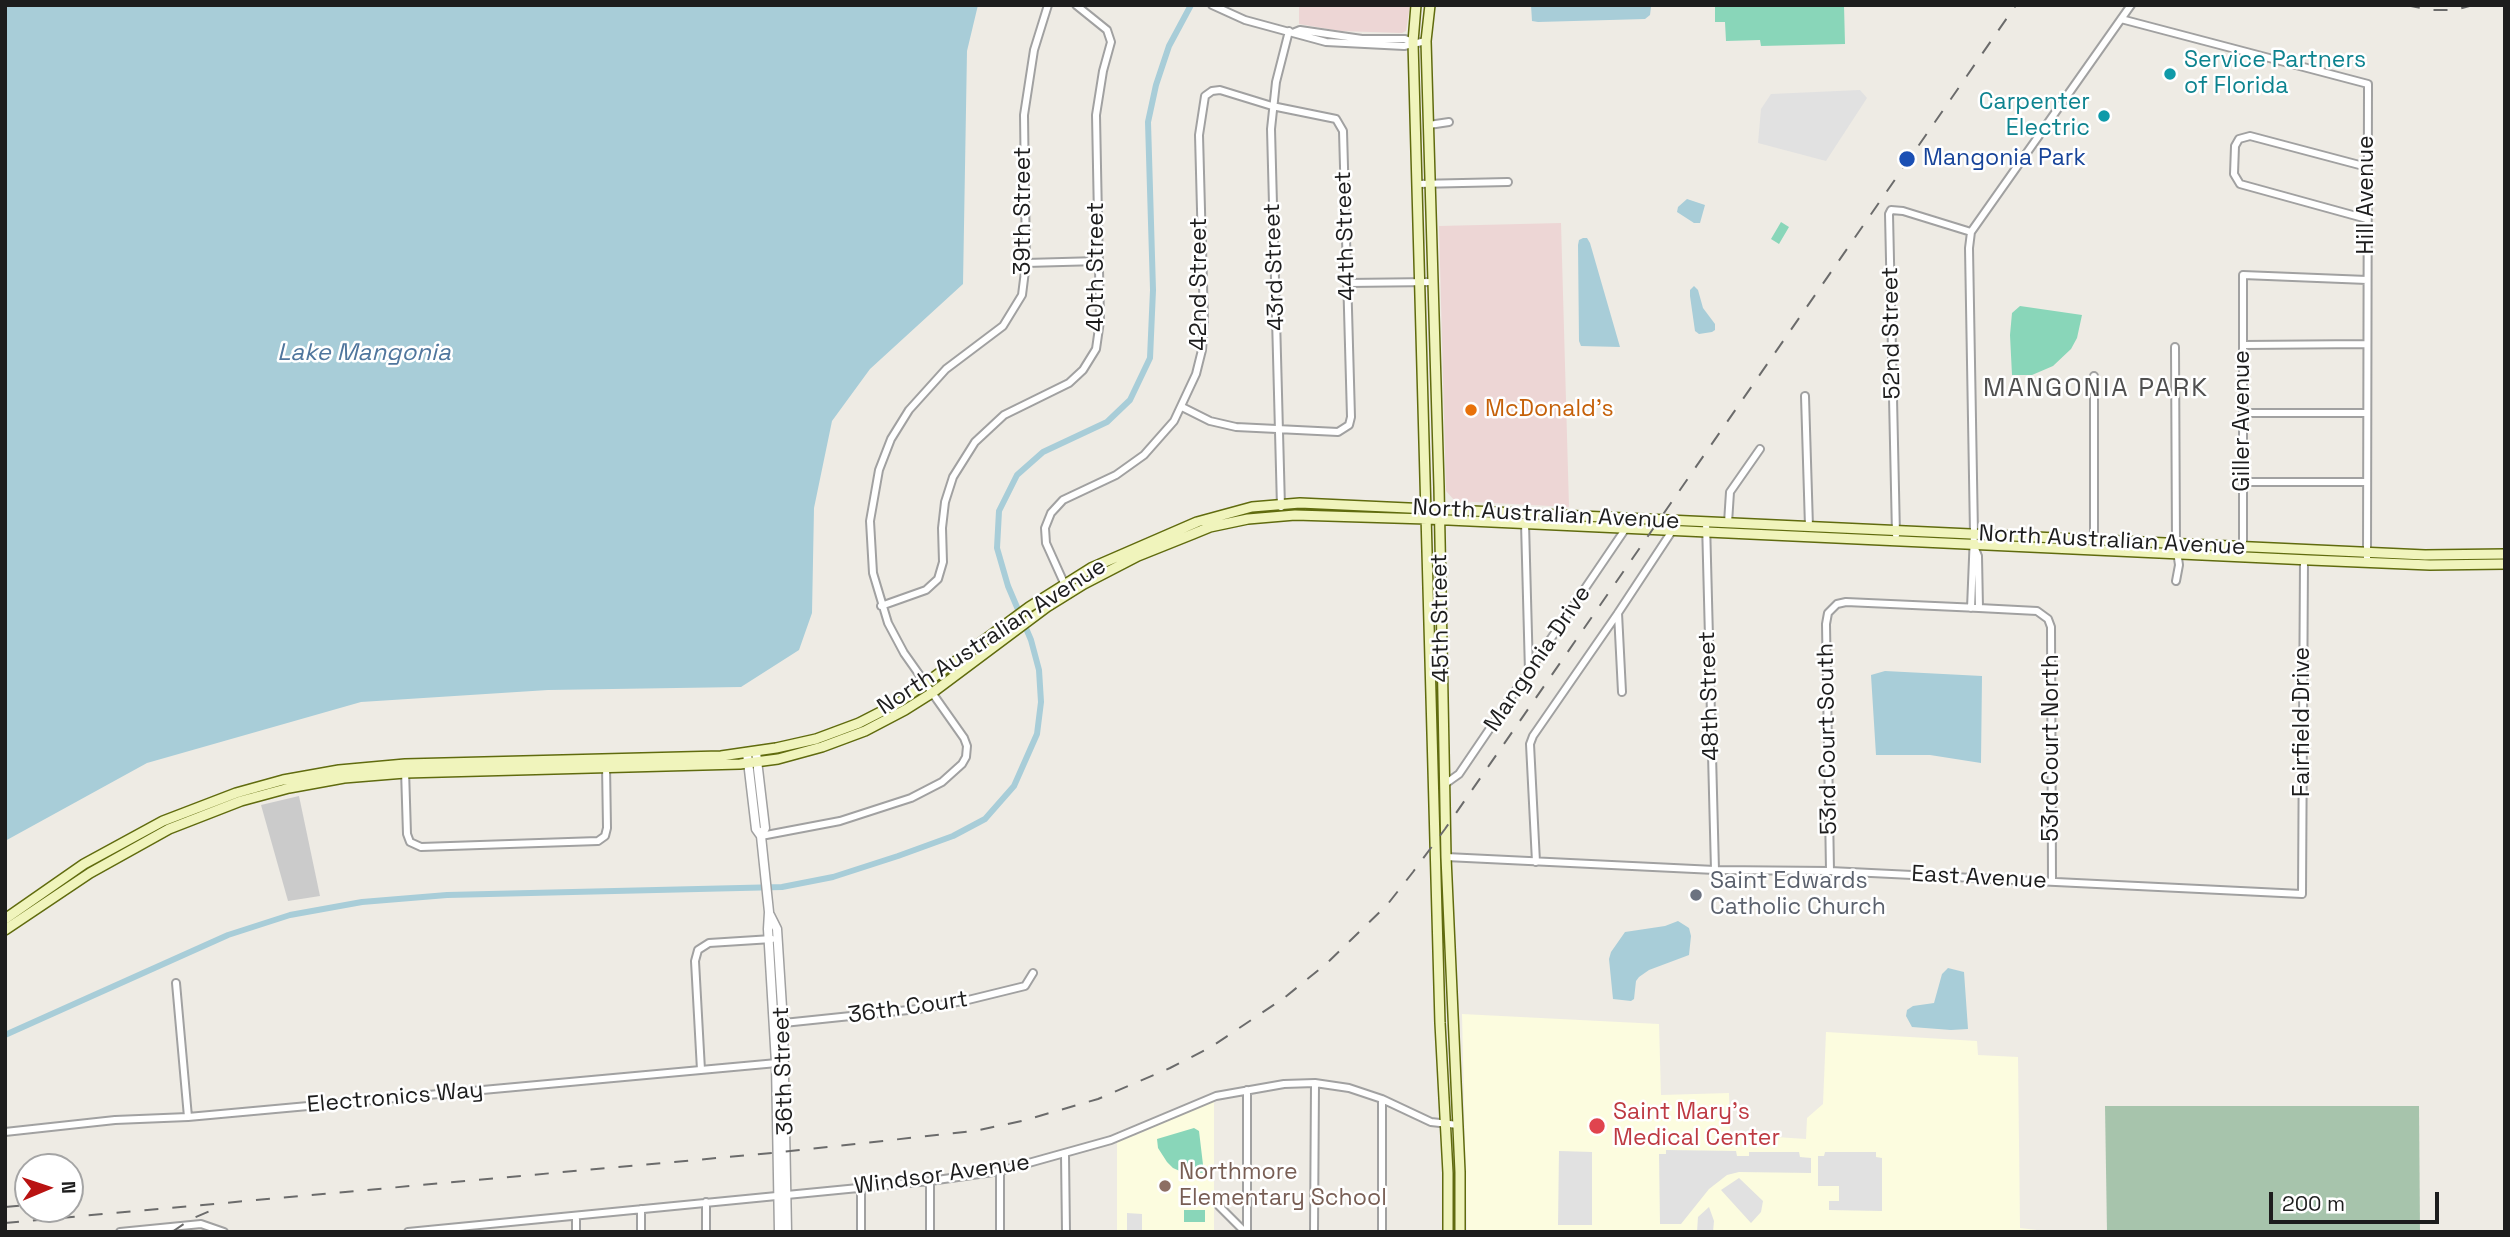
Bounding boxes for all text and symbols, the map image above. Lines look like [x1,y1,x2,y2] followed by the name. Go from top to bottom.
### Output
[2184,47,2366,101] place label: Service Partners of Florida
[2162,66,2178,82] marker: Service Partners of Florida
[1979,89,2090,143] place label: Carpenter Electric
[2096,108,2112,124] marker: Carpenter Electric
[2353,135,2381,255] street label: Hill Avenue
[1923,145,2086,173] place label: Mangonia Park
[1010,147,1038,275] street label: 39th Street
[1897,149,1917,169] marker: Mangonia Park
[1330,171,1362,301] street label: 44th Street
[1083,202,1111,332] street label: 40th Street
[1259,203,1291,331] street label: 43rd Street
[1186,217,1214,351] street label: 42nd Street
[1877,266,1907,400] street label: 52nd Street
[277,339,451,367] water label: Lake Mangonia
[2229,350,2257,492] street label: Giller Avenue
[1985,373,2207,405] district label: MANGONIA PARK
[1485,396,1614,424] place label: McDonald's
[1463,402,1479,418] marker: McDonald's
[1412,494,1680,536] street label: North Australian Avenue
[1978,520,2246,562] street label: North Australian Avenue
[873,553,1111,721] street label: North Australian Avenue
[1426,553,1456,683] street label: 45th Street
[1479,581,1597,737] street label: Mangonia Drive
[1694,631,1726,761] street label: 48th Street
[1813,643,1843,835] street label: 53rd Court South
[2289,647,2317,797] street label: Fairfield Drive
[2038,654,2066,842] street label: 53rd Court North
[1911,861,2047,895] street label: East Avenue
[1710,868,1886,922] place label: Saint Edwards Catholic Church
[1688,887,1704,903] marker: Saint Edwards Catholic Church
[846,986,970,1030] street label: 36th Court
[768,1006,800,1136] street label: 36th Street
[306,1077,484,1119] street label: Electronics Way
[1613,1099,1780,1153] place label: Saint Mary's Medical Center
[1587,1116,1607,1136] marker: Saint Mary's Medical Center
[853,1149,1031,1201] street label: Windsor Avenue
[14,1153,84,1223] north arrow
[1179,1159,1387,1213] place label: Northmore Elementary School
[1157,1178,1173,1194] marker: Northmore Elementary School
[2272,1178,2442,1222] scale bar
[56,1181,81,1194] text: N
[2282,1190,2345,1217] text: 200 m

